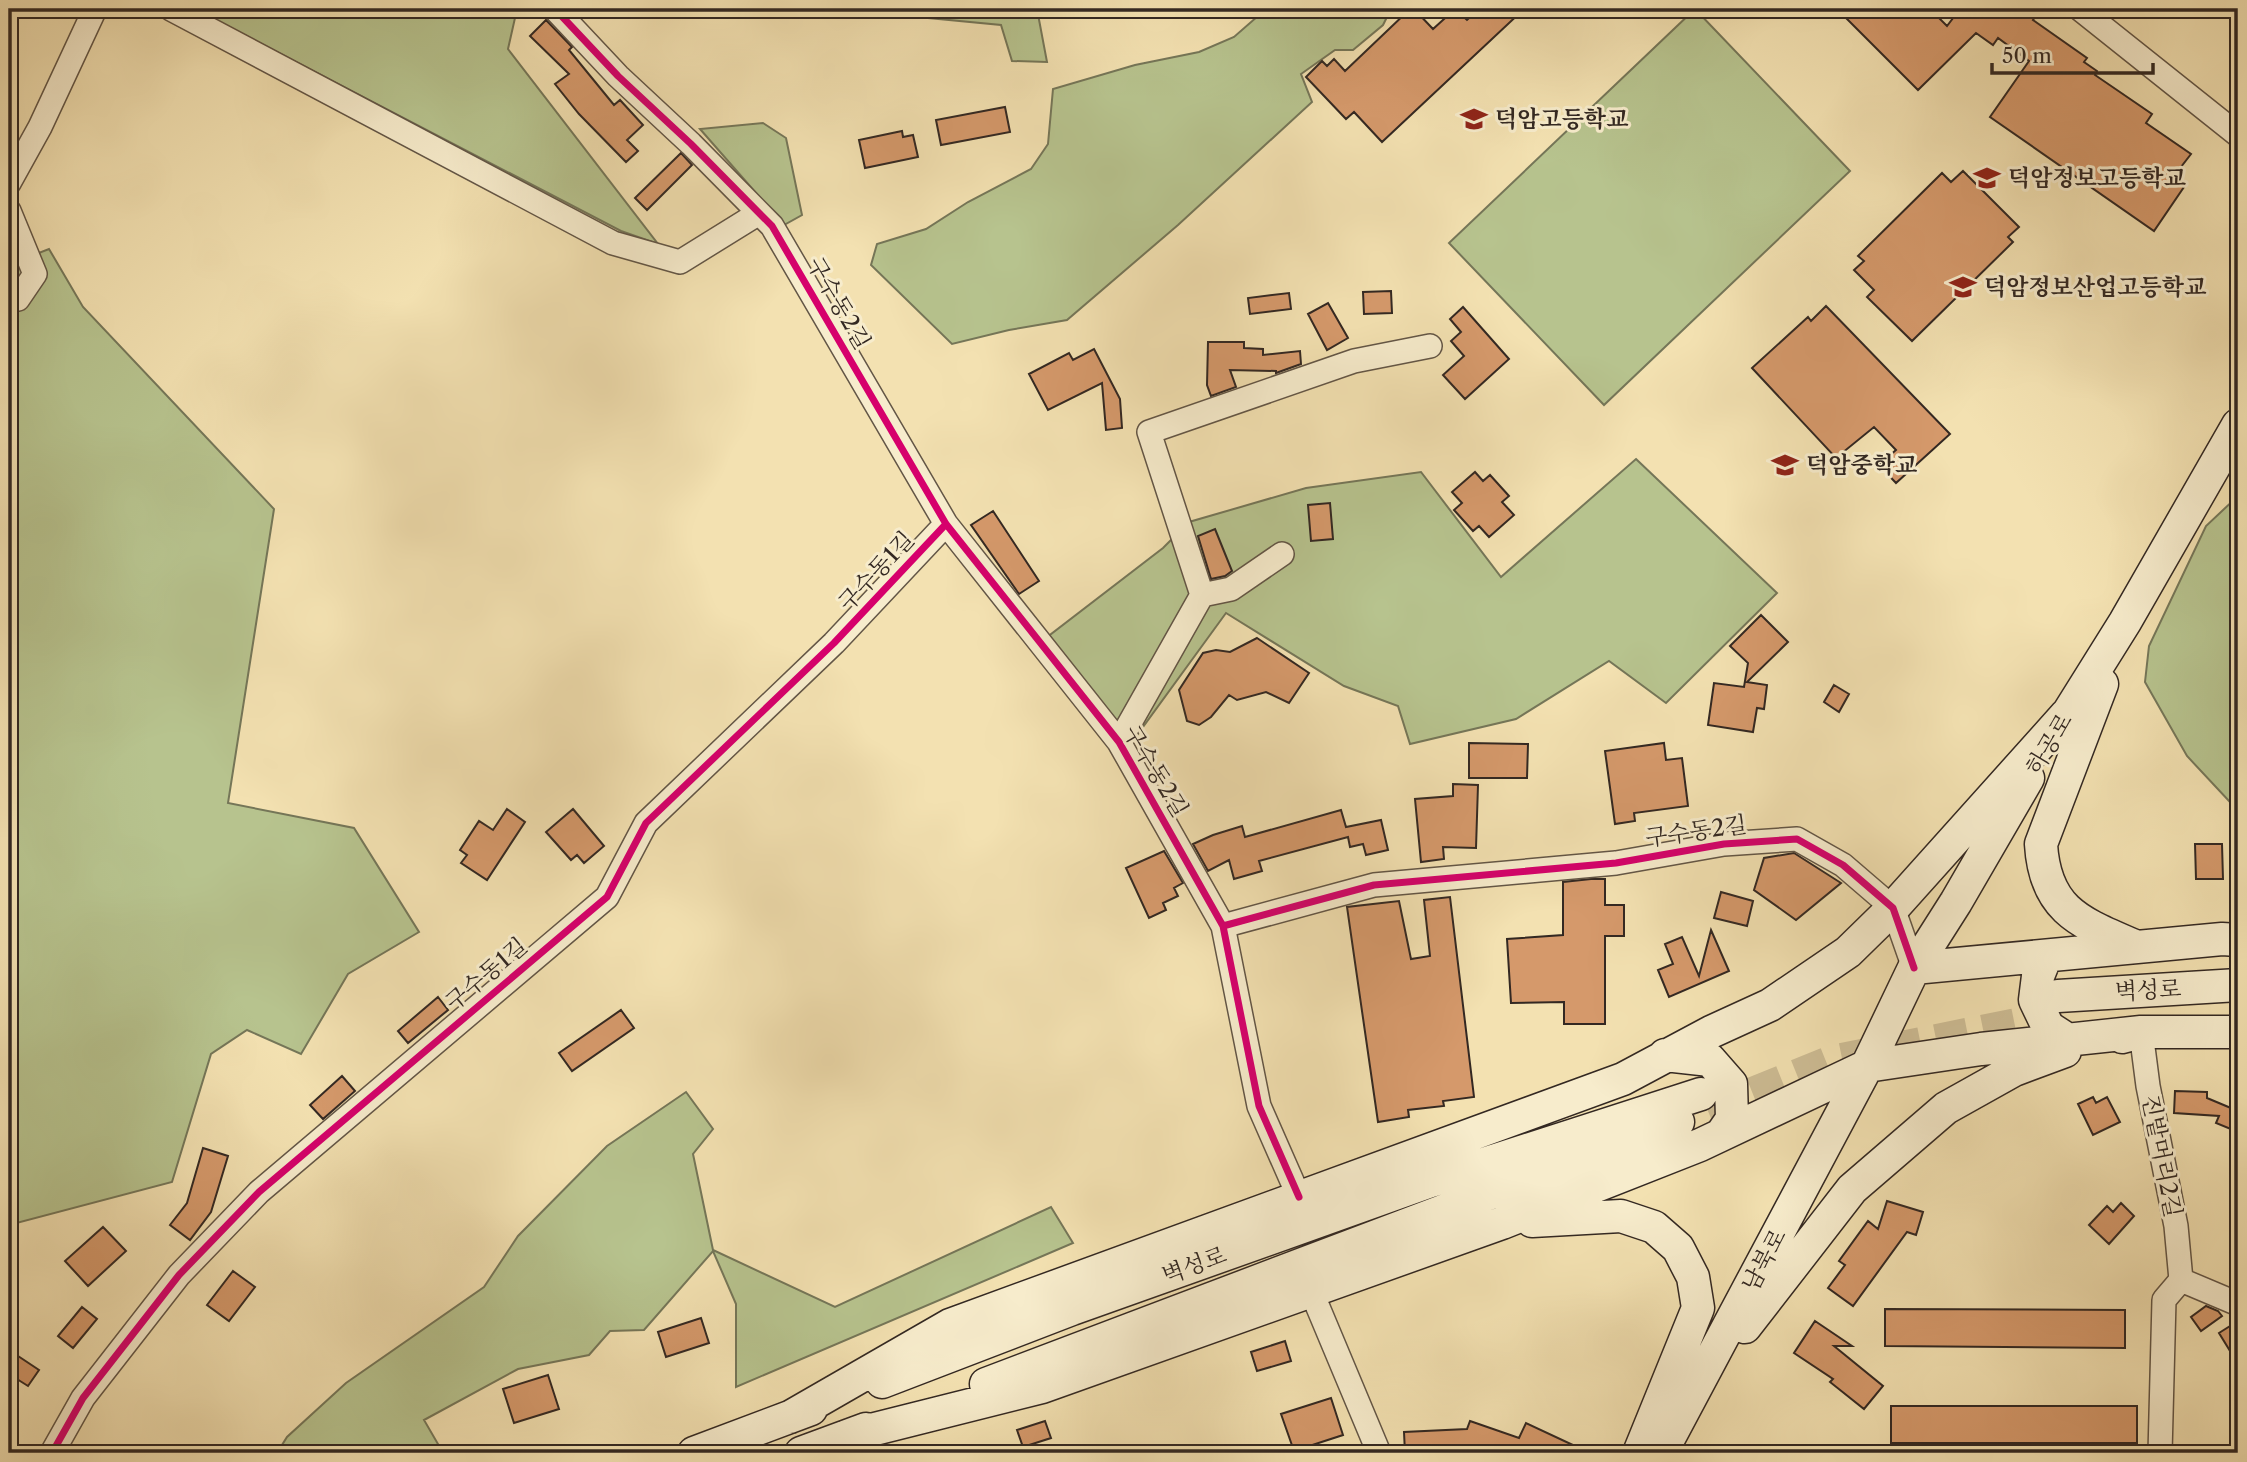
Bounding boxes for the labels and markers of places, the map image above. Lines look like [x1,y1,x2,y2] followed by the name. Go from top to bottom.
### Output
[1459,104,1489,134] school or university icon: 덕암고등학교
[1495,105,1629,133] place label: 덕암고등학교
[1972,163,2002,193] school or university icon: 덕암정보고등학교
[2008,164,2187,192] place label: 덕암정보고등학교
[1948,272,1978,302] school or university icon: 덕암정보산업고등학교
[1984,273,2207,301] place label: 덕암정보산업고등학교
[1770,450,1800,480] school or university icon: 덕암중학교
[1806,451,1918,479] place label: 덕암중학교

